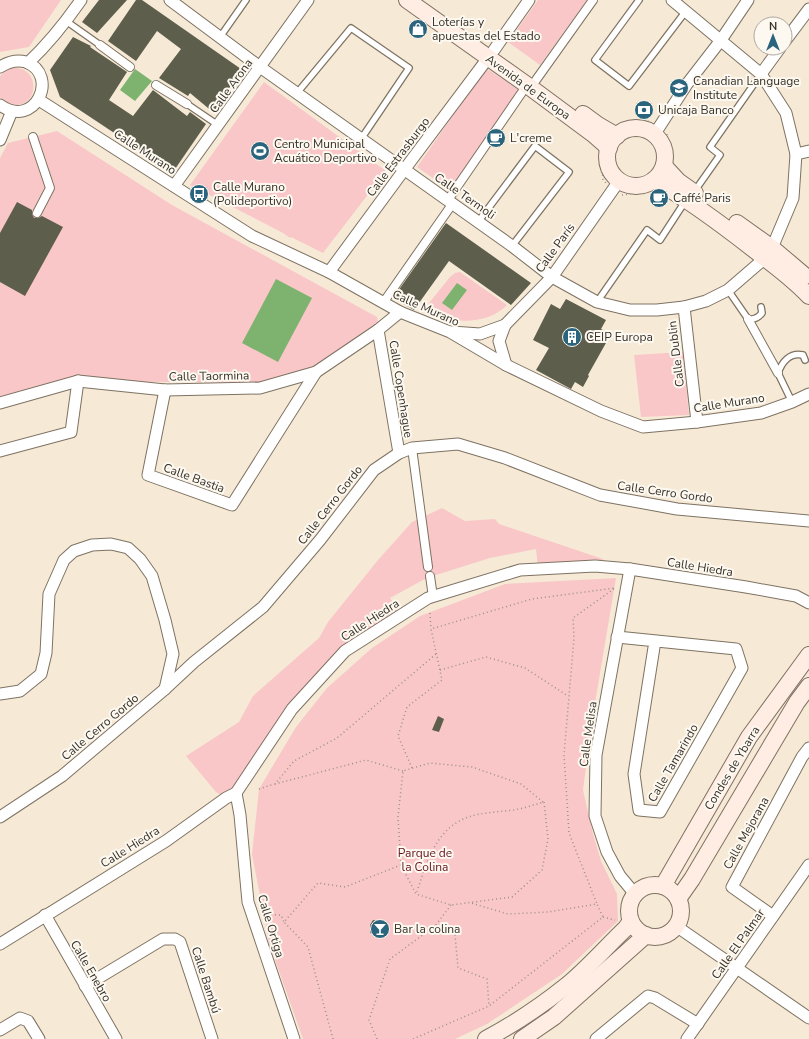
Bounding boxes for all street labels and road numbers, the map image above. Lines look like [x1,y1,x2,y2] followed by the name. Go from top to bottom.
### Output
[482,51,574,123] street label: Avenida de Europa
[206,56,256,116] street label: Calle Arona
[363,114,433,200] street label: Calle Estrasburgo
[111,126,180,178] street label: Calle Murano
[431,169,499,223] street label: Calle Termoli
[532,220,578,276] street label: Calle París
[390,286,462,330] street label: Calle Murano
[664,320,688,388] street label: Calle Dublin
[385,339,417,439] street label: Calle Copenhague
[169,367,249,385] street label: Calle Taormina
[692,389,766,417] street label: Calle Murano
[161,459,227,497] street label: Calle Bastia
[294,462,366,548] street label: Calle Cerro Gordo
[616,477,714,507] street label: Calle Cerro Gordo
[666,554,734,580] street label: Calle Hiedra
[338,595,402,645] street label: Calle Hiedra
[58,690,142,764] street label: Calle Cerro Gordo
[575,700,601,768] street label: Calle Melisa
[644,721,702,805] street label: Calle Tamarindo
[701,723,763,813] street label: Condes de Ybarra
[719,794,773,872] street label: Calle Mejorana
[97,823,163,871] street label: Calle Hiedra
[254,893,288,959] street label: Calle Ortiga
[708,905,769,982] street label: Calle El Palmar
[67,937,115,1005] street label: Calle Enebro
[188,945,224,1015] street label: Calle Bambú

